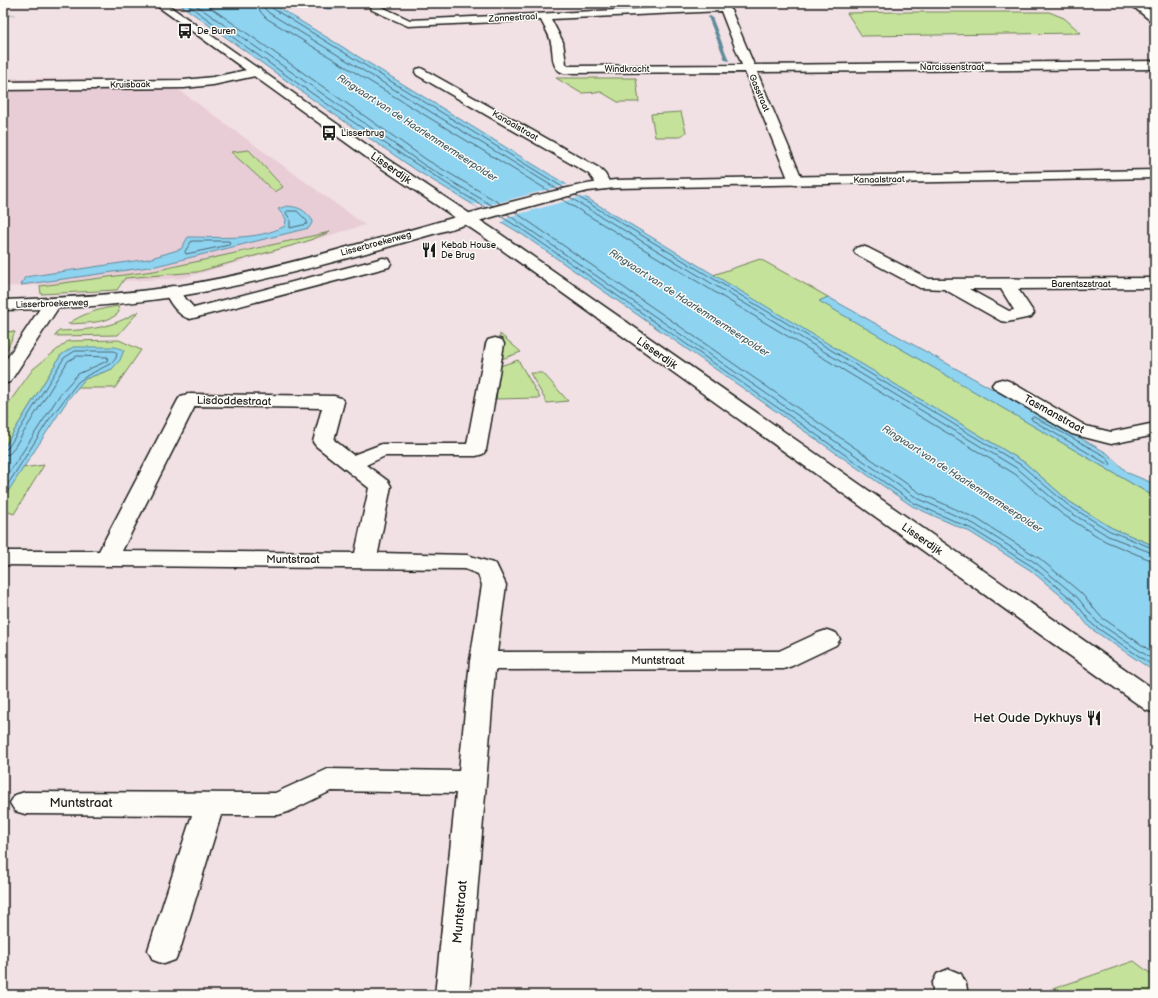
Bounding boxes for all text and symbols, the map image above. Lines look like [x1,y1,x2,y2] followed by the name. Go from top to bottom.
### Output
[487,11,538,25] street label: Zonnestraal
[176,22,194,40] bus stop icon: De Buren
[197,26,236,37] place label: De Buren
[920,62,984,73] street label: Narcissenstraat
[604,64,650,75] street label: Windkracht
[335,72,500,185] water label: Ringvaart van de Haarlemmermeerpolder
[746,73,772,114] street label: Gasstraat
[110,79,151,91] street label: Kruisbaak
[490,108,540,144] street label: Kanaalstraat
[320,124,338,142] bus stop icon: Lisserbrug
[341,128,384,139] place label: Lisserbrug
[368,149,414,187] street label: Lisserdijk
[853,174,905,186] street label: Kanaalstraat
[339,229,413,259] street label: Lisserbroekerweg
[441,240,497,261] place label: Kebab House De Brug
[420,241,438,259] restaurant icon: Kebab House De Brug
[607,247,772,360] water label: Ringvaart van de Haarlemmermeerpolder
[1051,279,1111,290] street label: Barentszstraat
[15,297,89,311] street label: Lisserbroekerweg
[634,334,680,372] street label: Lisserdijk
[1022,392,1087,436] street label: Tasmanstraat
[197,394,272,408] street label: Lisdoddestraat
[880,423,1045,536] water label: Ringvaart van de Haarlemmermeerpolder
[899,520,945,558] street label: Lisserdijk
[266,553,320,566] street label: Muntstraat
[631,654,685,667] street label: Muntstraat
[1085,709,1103,727] restaurant icon: Het Oude Dykhuys
[973,710,1083,726] place label: Het Oude Dykhuys
[49,795,113,811] street label: Muntstraat
[449,880,471,944] street label: Muntstraat

